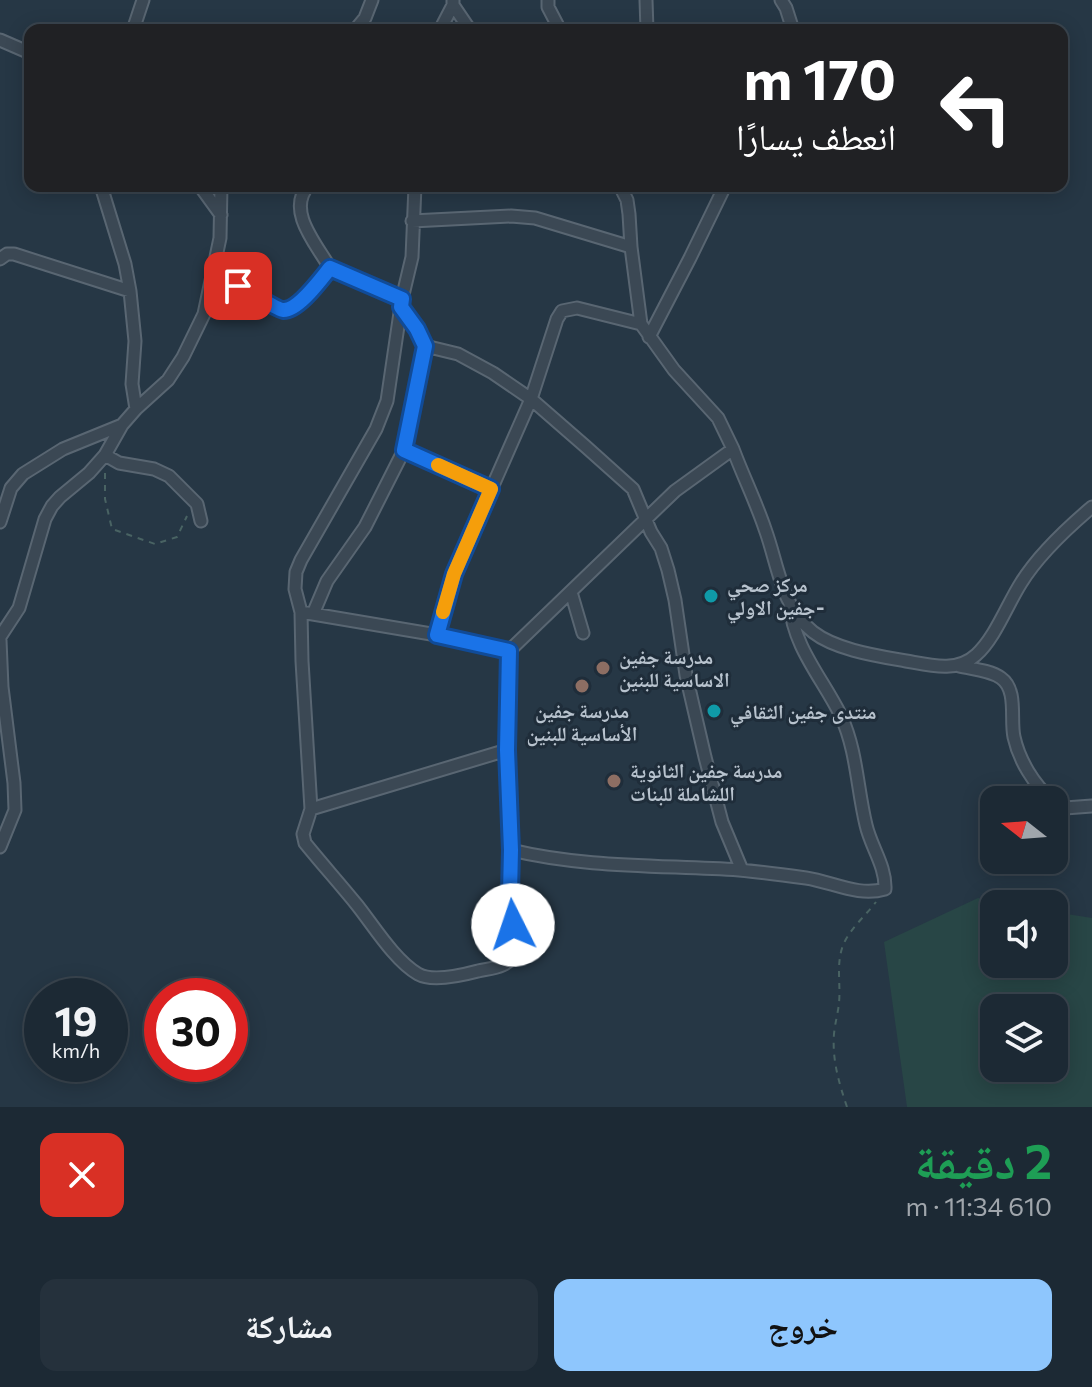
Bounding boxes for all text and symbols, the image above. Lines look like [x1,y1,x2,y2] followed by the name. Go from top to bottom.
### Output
[743,43,896,112] text: 170 m
[924,56,1028,160] icon: left
[736,113,896,157] text: انعطف يسارًا
[204,252,272,320] pin
[216,264,260,308] icon: arrive
[727,572,824,624] place label: مركز صحي جفين الاولي-
[702,587,720,605] marker: مركز صحي جفين الاولي-
[619,644,730,693] place label: مدرسة جفين الاساسية للبنين
[594,659,612,677] marker: مدرسة جفين الاساسية للبنين
[573,677,591,695] marker: مدرسة جفين الأساسية للبنين
[527,698,637,747] place label: مدرسة جفين الأساسية للبنين
[730,699,877,728] place label: منتدى جفين الثقافي
[705,702,723,720] marker: منتدى جفين الثقافي
[630,758,782,806] place label: مدرسة جفين الثانوية اللشاملة للبنات
[605,772,623,790] marker: مدرسة جفين الثانوية اللشاملة للبنات
[980,786,1068,874] north arrow
[980,786,1068,1082] map controls
[471,883,555,967] position arrow
[980,890,1068,978] button: sound
[144,978,248,1082] speed limit sign: 30
[980,994,1068,1082] button: layers
[55,995,97,1044] text: 19
[52,1038,100,1062] text: km/h
[915,1130,1052,1189] text: 2 دقيقة
[40,1133,124,1217] button: close
[906,1190,1052,1221] text: 610 m · 11:34
[40,1279,538,1371] button: مشاركة
[554,1279,1052,1371] button: خروج

